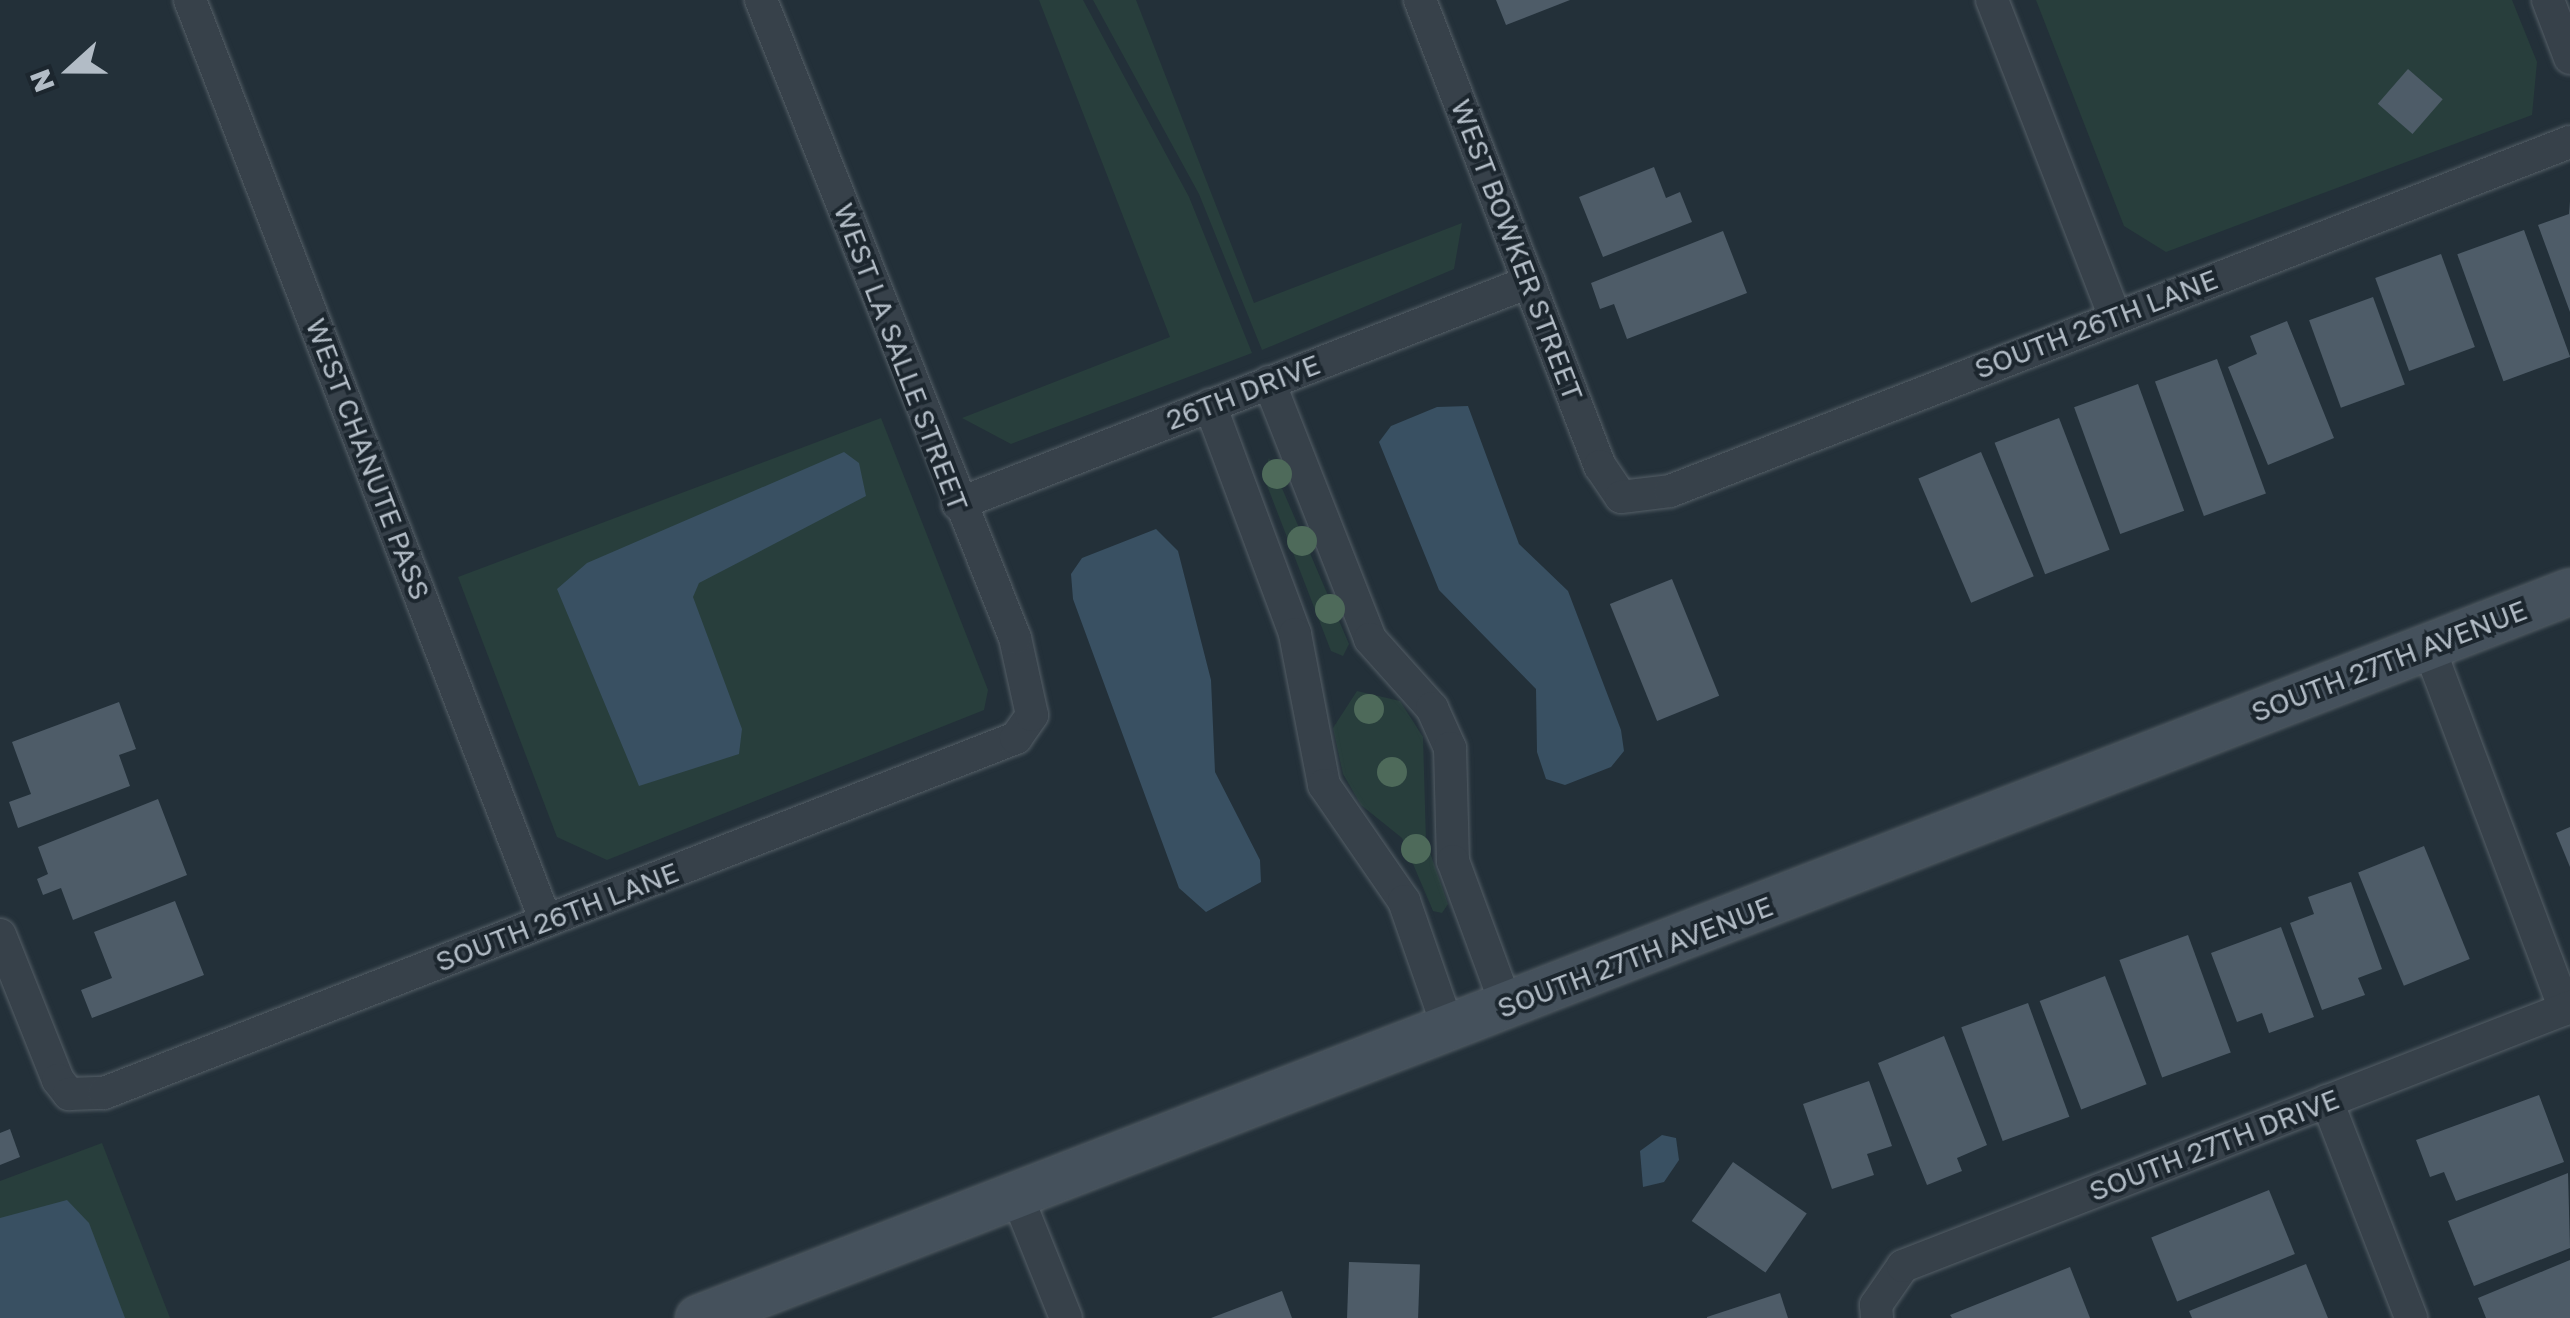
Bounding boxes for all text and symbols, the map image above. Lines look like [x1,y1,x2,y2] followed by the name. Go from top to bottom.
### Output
[20,20,120,120] north arrow
[22,65,61,97] text: N
[1444,95,1590,405] street label: WEST BOWKER STREET
[827,198,975,516] street label: WEST LA SALLE STREET
[1970,262,2222,386] street label: SOUTH 26TH LANE
[299,314,437,604] street label: WEST CHANUTE PASS
[1161,347,1325,437] street label: 26TH DRIVE
[2247,593,2531,729] street label: SOUTH 27TH AVENUE
[431,855,683,979] street label: SOUTH 26TH LANE
[1493,889,1777,1025] street label: SOUTH 27TH AVENUE
[2084,1082,2344,1208] street label: SOUTH 27TH DRIVE

